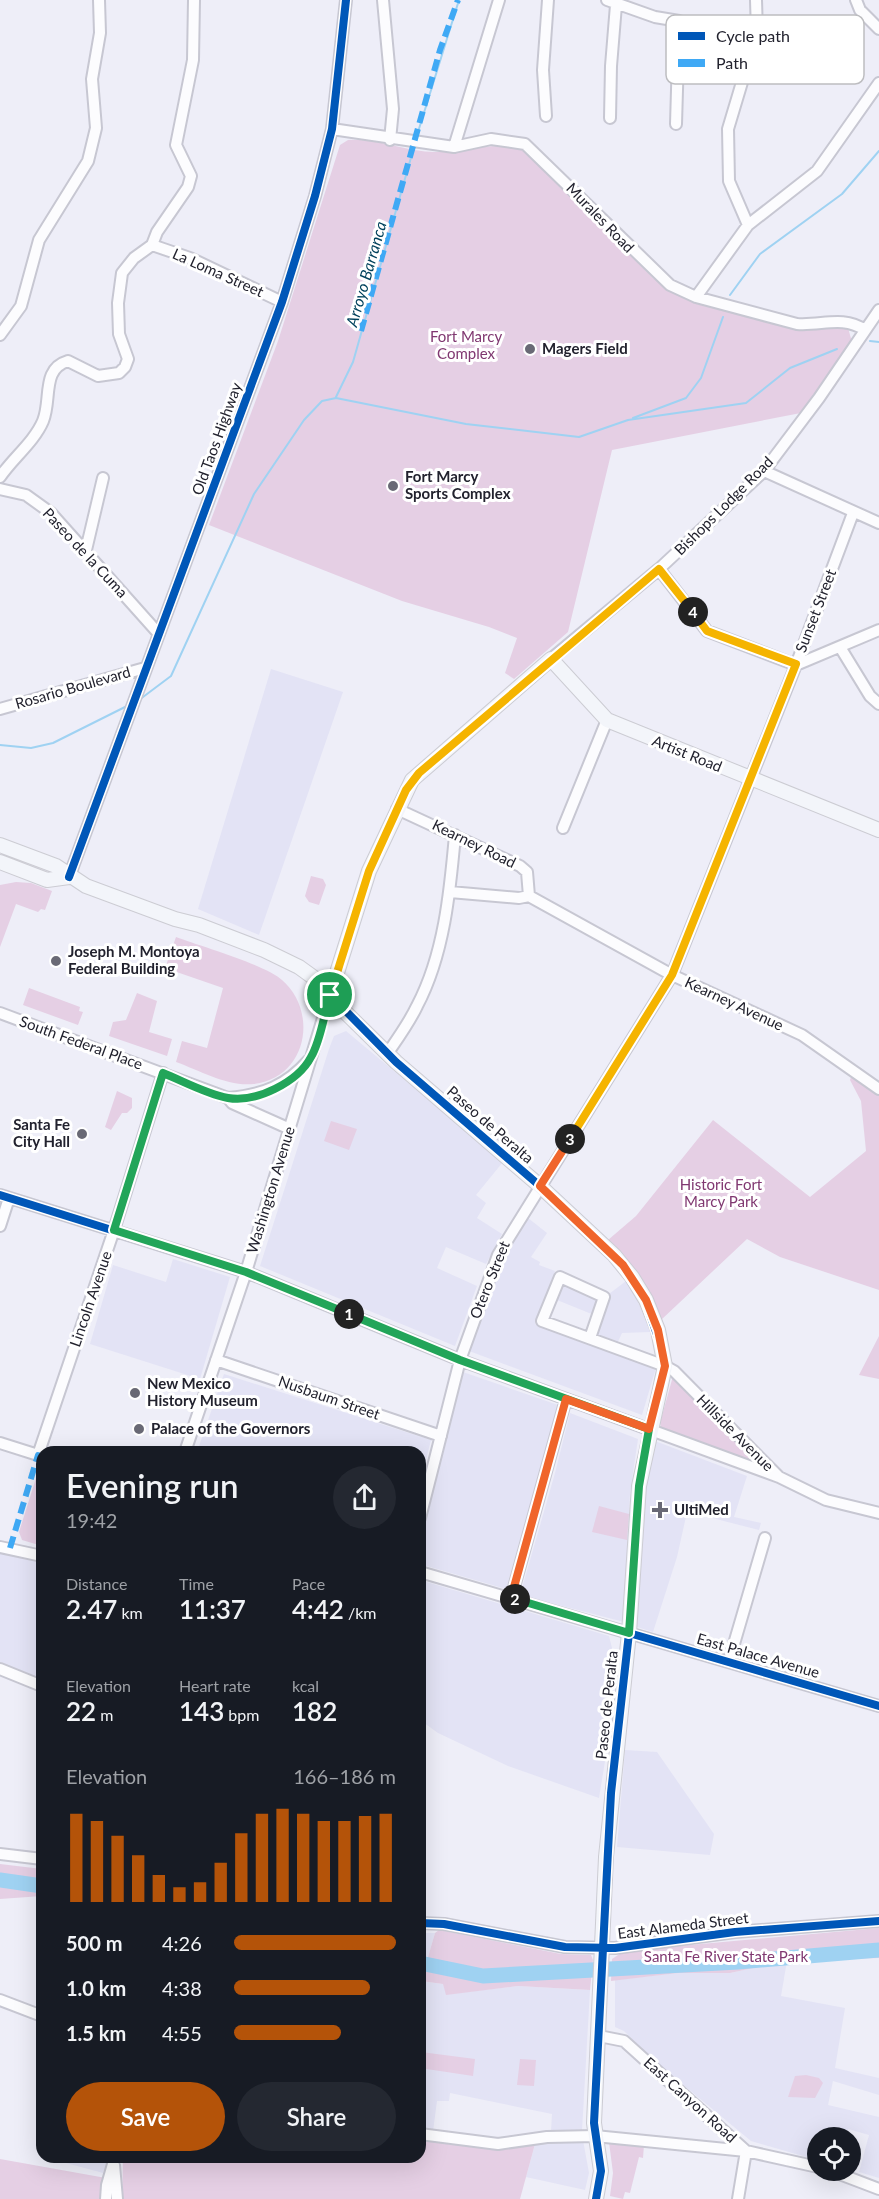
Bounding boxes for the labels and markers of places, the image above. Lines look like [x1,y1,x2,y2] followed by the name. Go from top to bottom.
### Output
[542,339,628,357] place label: Magers Field
[523,342,537,356] marker: Magers Field
[405,467,511,502] place label: Fort Marcy Sports Complex
[386,479,400,493] marker: Fort Marcy Sports Complex
[678,597,708,627] pin: 4
[68,942,200,977] place label: Joseph M. Montoya Federal Building
[49,954,63,968] marker: Joseph M. Montoya Federal Building
[304,969,355,1020] pin
[13,1115,70,1150] place label: Santa Fe City Hall
[555,1124,585,1154] pin: 3
[75,1127,89,1141] marker: Santa Fe City Hall
[334,1299,364,1329] pin: 1
[147,1374,258,1409] place label: New Mexico History Museum
[128,1386,142,1400] marker: New Mexico History Museum
[151,1419,311,1437] place label: Palace of the Governors
[132,1422,146,1436] marker: Palace of the Governors
[674,1500,729,1518] place label: UltiMed
[651,1501,669,1519] marker: UltiMed
[500,1584,530,1614] pin: 2

